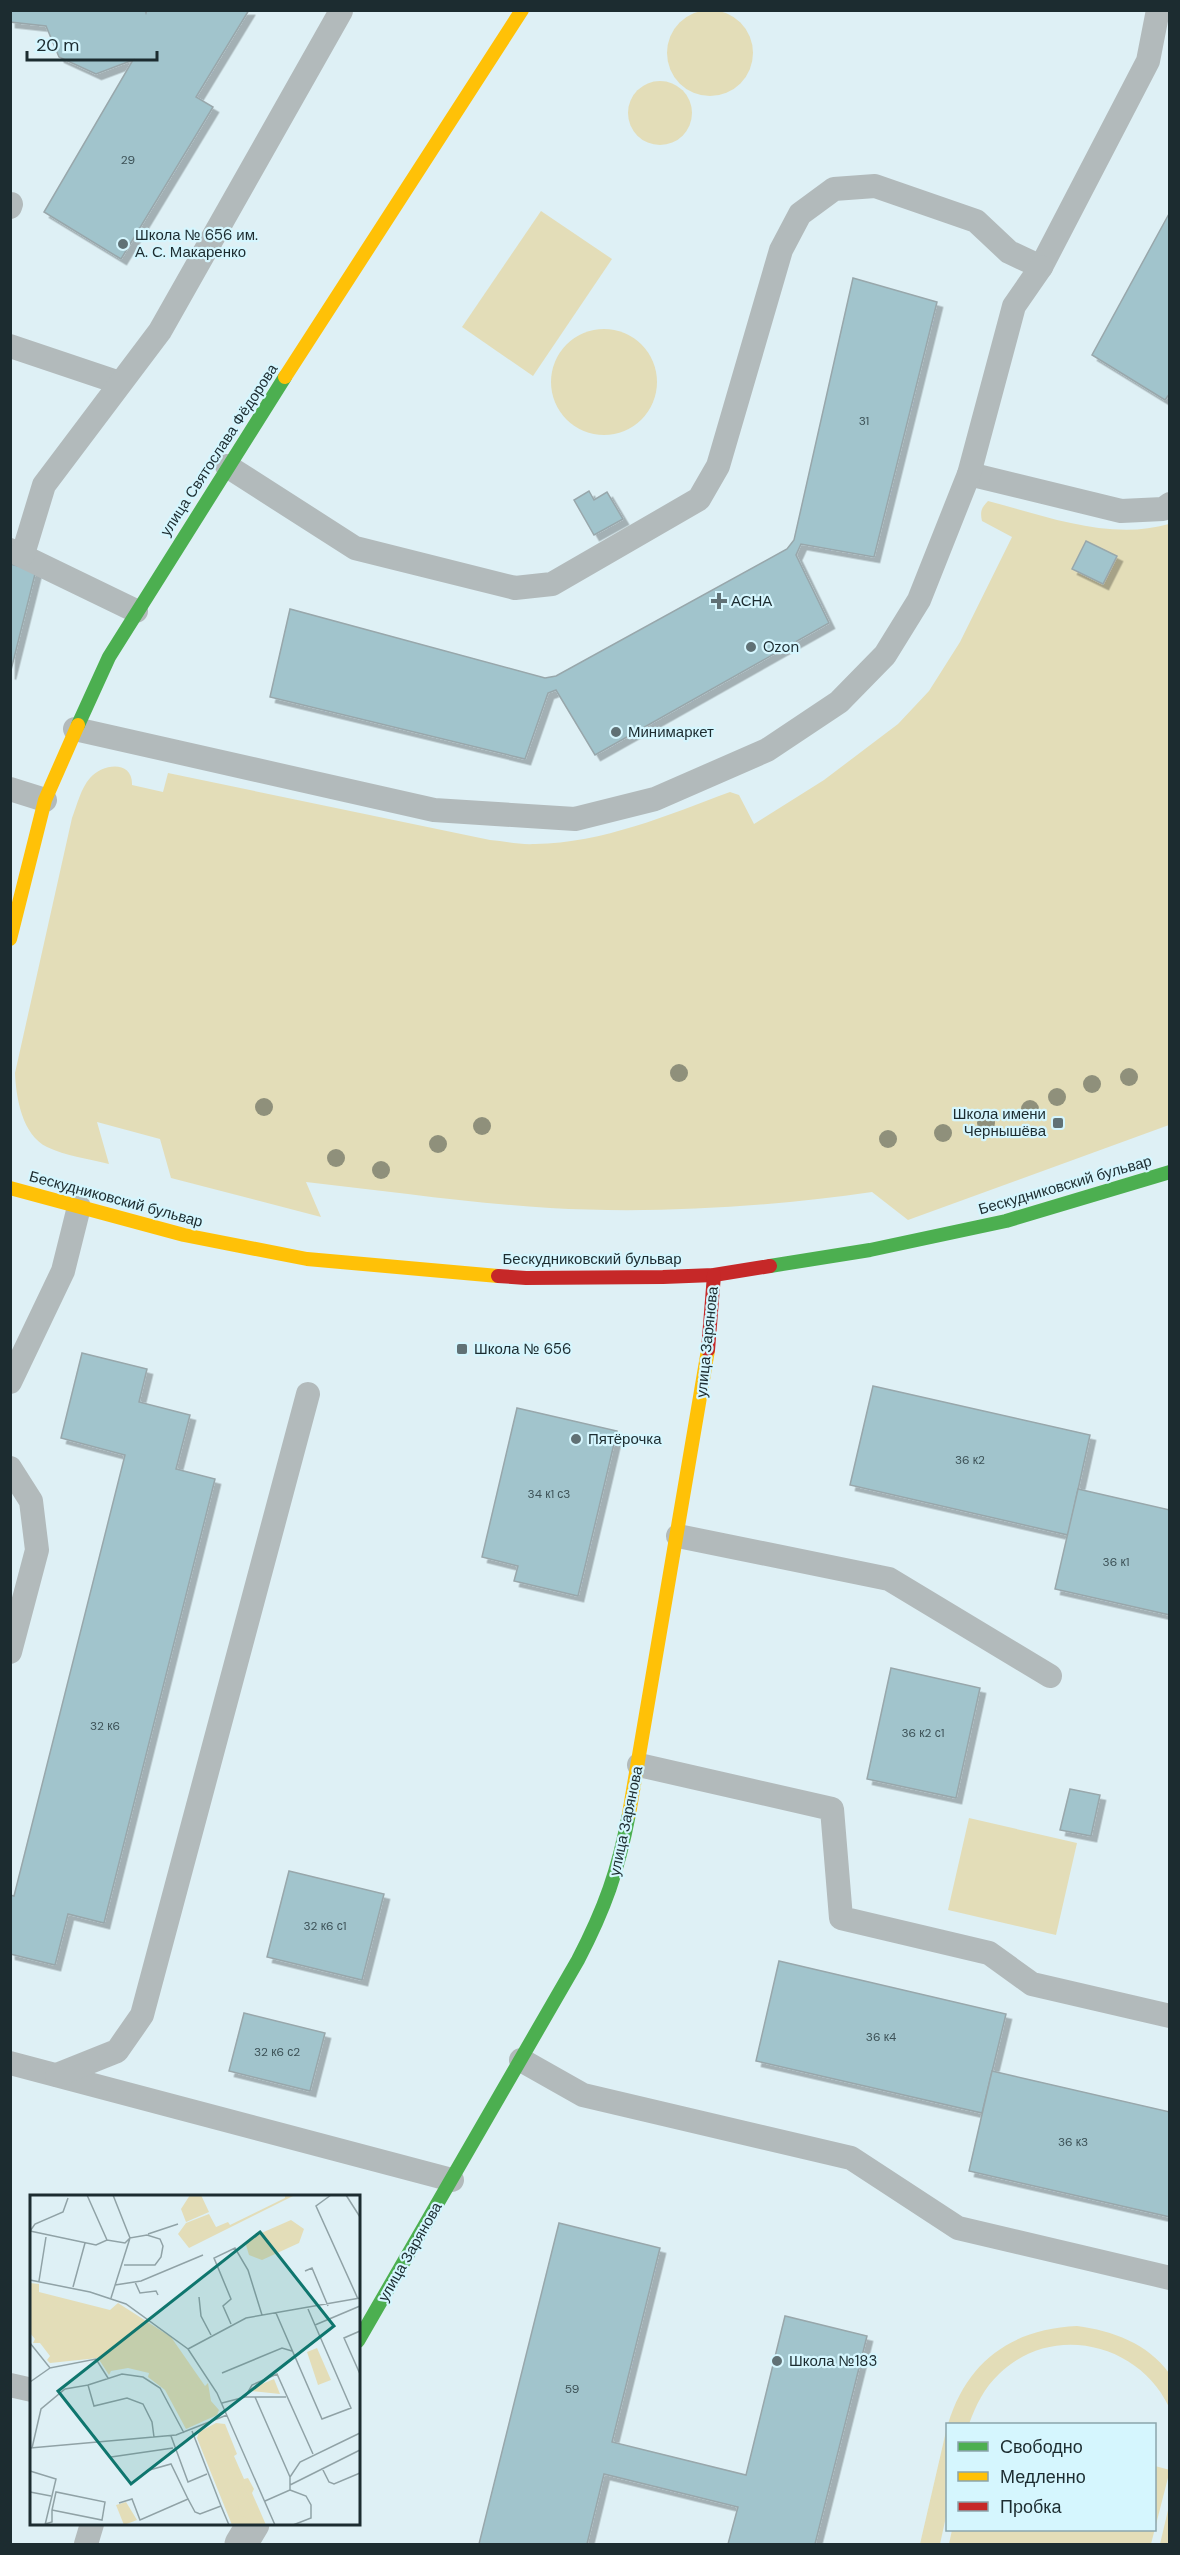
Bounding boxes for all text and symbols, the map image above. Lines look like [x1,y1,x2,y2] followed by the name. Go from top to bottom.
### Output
[27,24,158,62] scale bar
[36,33,79,57] text: 20 m
[121,152,135,168] house number: 29
[135,225,258,262] place label: Школа № 656 им. А. С. Макаренко
[116,237,130,251] marker: Школа № 656 им. А. С. Макаренко
[156,360,283,540] street label: улица Святослава Фёдорова
[859,413,869,429] house number: 31
[731,591,772,611] place label: АСНА
[712,594,726,608] marker: АСНА
[763,637,799,657] place label: Ozon
[744,640,758,654] marker: Ozon
[628,722,714,742] place label: Минимаркет
[609,725,623,739] marker: Минимаркет
[953,1104,1047,1141] place label: Школа имени Чернышёва
[1051,1116,1065,1130] marker: Школа имени Чернышёва
[976,1151,1154,1219] street label: Бескудниковский бульвар
[27,1166,205,1232] street label: Бескудниковский бульвар
[502,1249,682,1269] street label: Бескудниковский бульвар
[691,1285,723,1399] street label: улица Зарянова
[474,1339,571,1359] place label: Школа № 656
[455,1342,469,1356] marker: Школа № 656
[588,1429,662,1449] place label: Пятёрочка
[569,1432,583,1446] marker: Пятёрочка
[955,1452,985,1468] house number: 36 к2
[528,1486,570,1502] house number: 34 к1 с3
[1103,1554,1129,1570] house number: 36 к1
[90,1718,120,1734] house number: 32 к6
[902,1725,944,1741] house number: 36 к2 с1
[605,1764,648,1878] street label: улица Зарянова
[304,1918,346,1934] house number: 32 к6 с1
[866,2029,896,2045] house number: 36 к4
[254,2044,300,2060] house number: 32 к6 с2
[1058,2134,1088,2150] house number: 36 к3
[30,2195,360,2525] inset map
[373,2198,447,2305] street label: улица Зарянова
[789,2351,877,2371] place label: Школа №183
[770,2354,784,2368] marker: Школа №183
[565,2381,579,2397] house number: 59
[946,2423,1156,2531] legend
[1000,2435,1083,2459] text: Свободно
[1000,2465,1086,2489] text: Медленно
[1000,2495,1063,2519] text: Пробка

